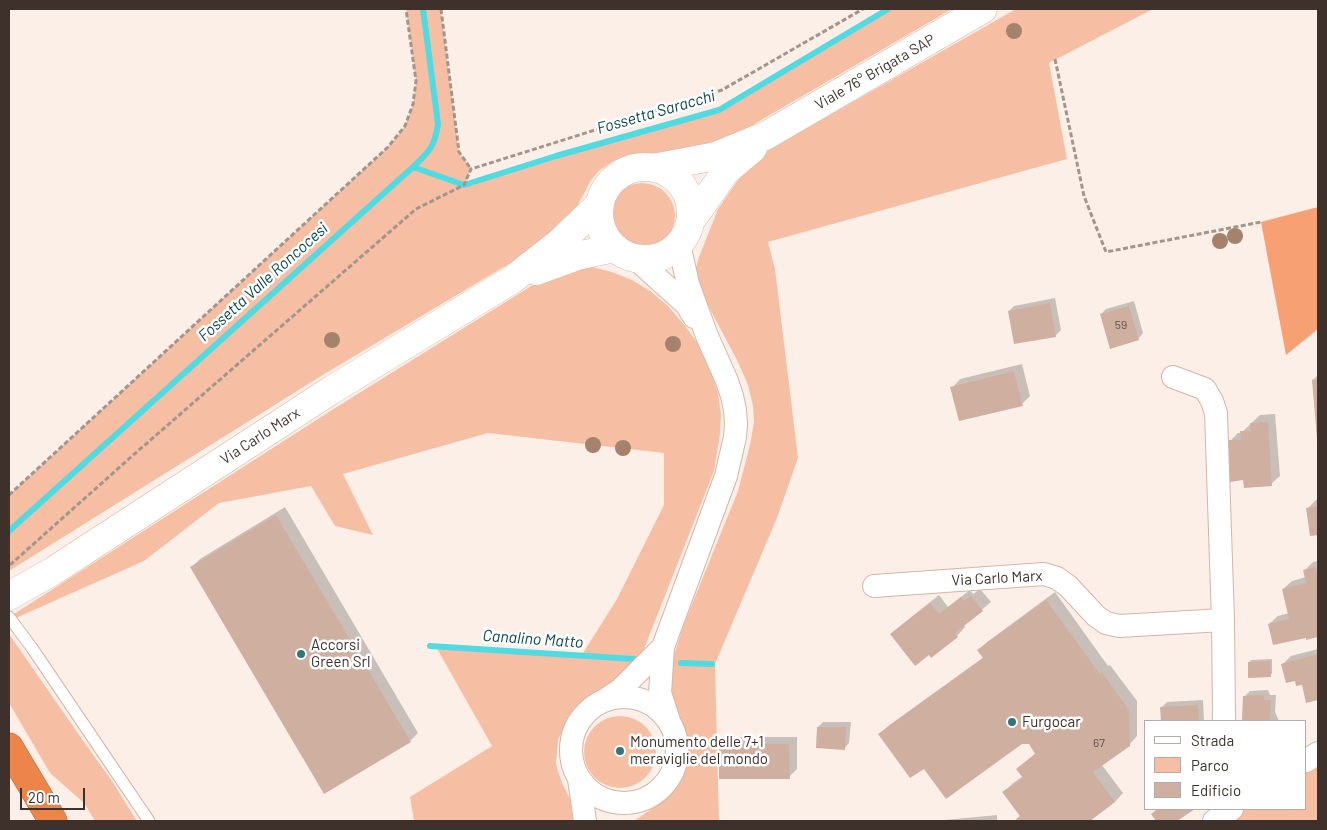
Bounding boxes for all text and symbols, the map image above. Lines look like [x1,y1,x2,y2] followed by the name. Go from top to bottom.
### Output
[812,30,938,114] street label: Viale 76° Brigata SAP
[595,86,717,138] water label: Fossetta Saracchi
[194,219,332,345] water label: Fossetta Valle Roncocesi
[1115,318,1127,332] house number: 59
[217,404,303,468] street label: Via Carlo Marx
[951,567,1043,589] street label: Via Carlo Marx
[482,626,584,652] water label: Canalino Matto
[311,636,370,671] place label: Accorsi Green Srl
[295,648,307,660] marker: Accorsi Green Srl
[1022,713,1081,731] place label: Furgocar
[1006,716,1018,728] marker: Furgocar
[1144,720,1307,810] legend
[1191,731,1234,749] text: Strada
[630,733,768,768] place label: Monumento delle 7+1 meraviglie del mondo
[1093,736,1105,750] house number: 67
[614,745,626,757] marker: Monumento delle 7+1 meraviglie del mondo
[1191,756,1229,774] text: Parco
[22,778,88,810] scale bar
[1191,781,1241,799] text: Edificio
[28,788,60,806] text: 20 m

